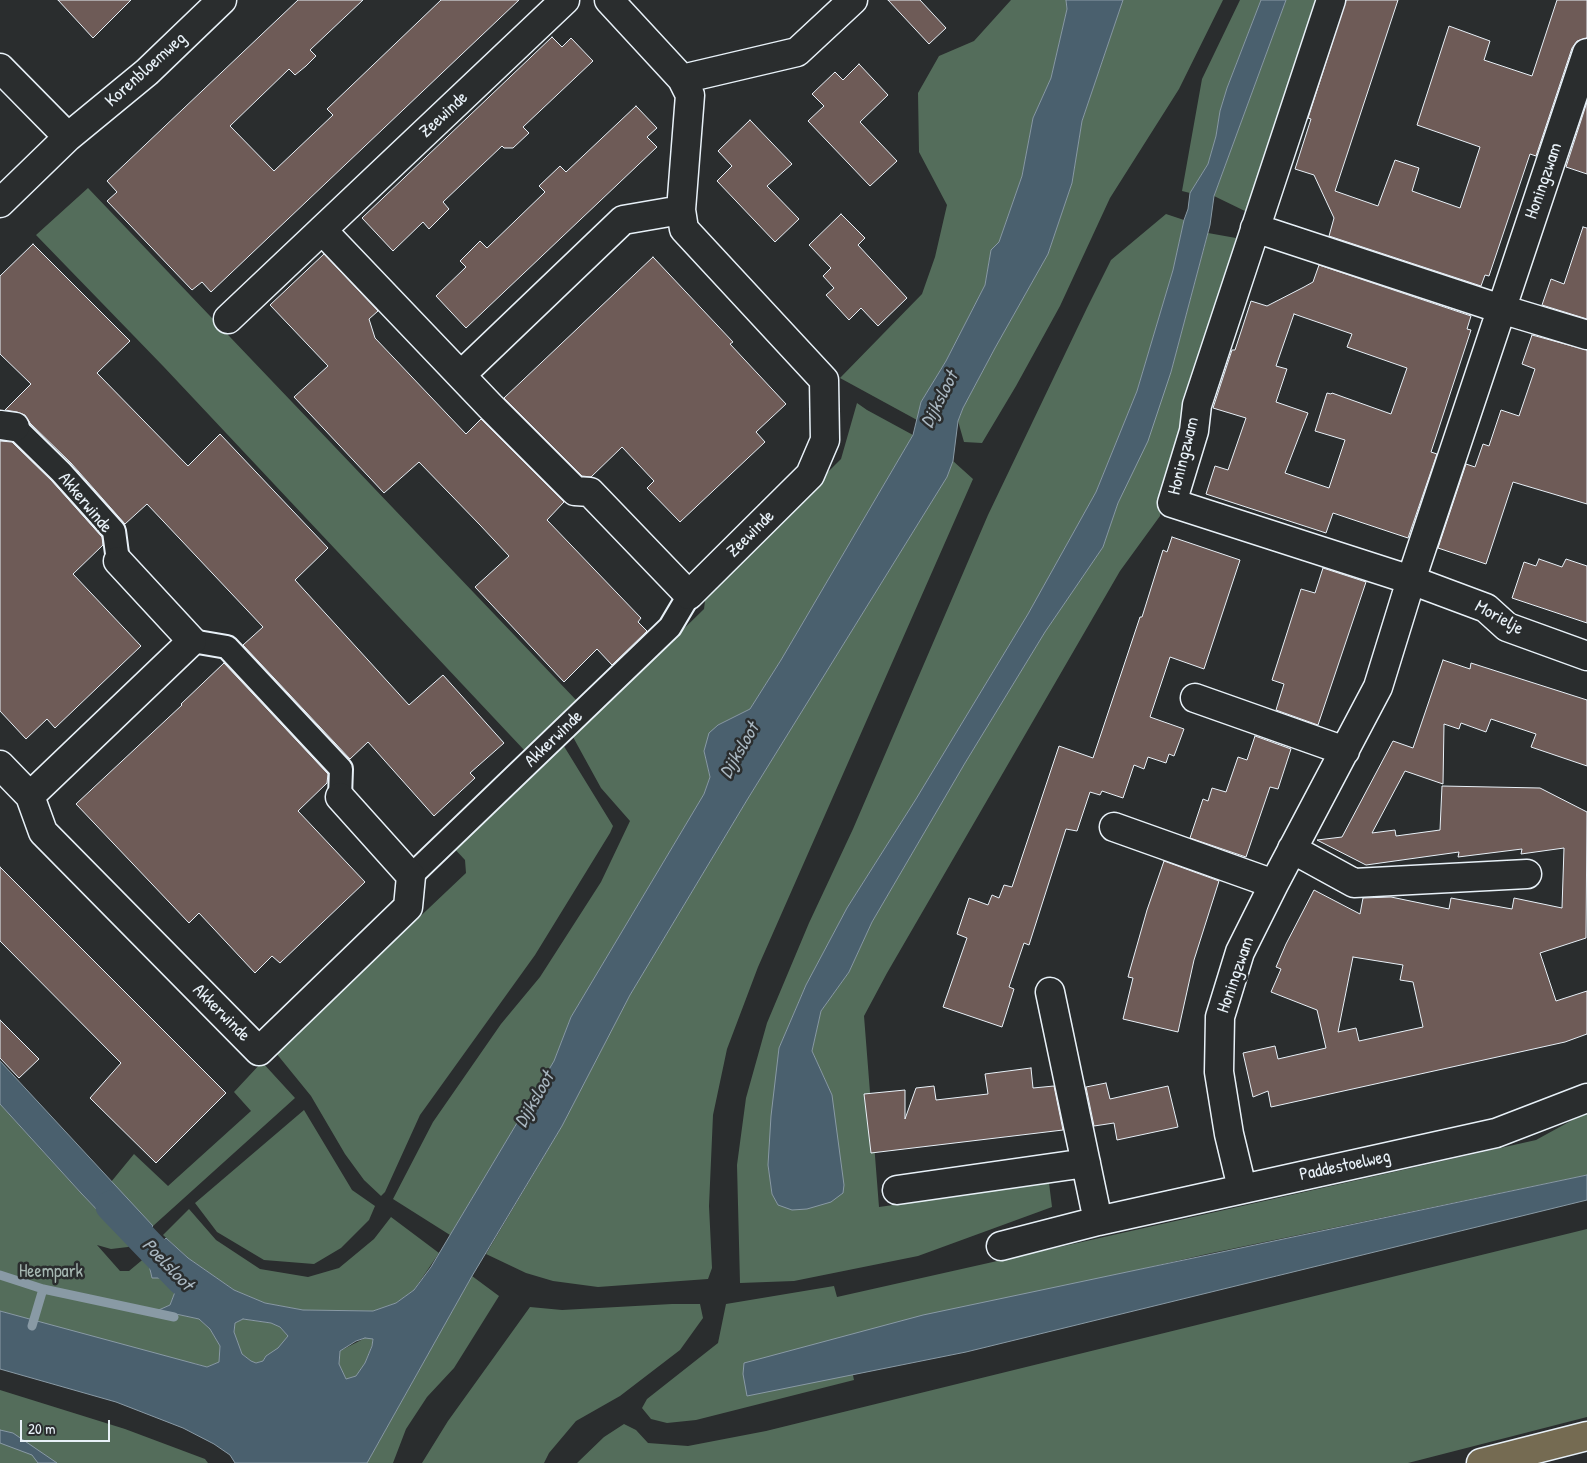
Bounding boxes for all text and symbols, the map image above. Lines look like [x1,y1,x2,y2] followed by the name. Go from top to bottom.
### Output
[101,28,191,112] street label: Korenbloemweg
[415,87,473,143] street label: Zeewinde
[1521,140,1567,222] street label: Honingzwam
[916,368,964,432] water label: Dijksloot
[1164,415,1204,497] street label: Honingzwam
[53,468,117,538] street label: Akkerwinde
[723,506,779,562] street label: Zeewinde
[1471,596,1527,640] street label: Morielje
[520,706,588,772] street label: Akkerwinde
[715,719,765,783] water label: Dijksloot
[1213,934,1259,1016] street label: Honingzwam
[188,980,254,1046] street label: Akkerwinde
[510,1068,560,1132] water label: Dijksloot
[1297,1146,1393,1186] street label: Paddestoelweg
[137,1234,197,1296] water label: Poelsloot
[19,1261,83,1283] park label: Heempark
[22,1410,112,1442] scale bar
[28,1418,55,1439] text: 20 m

